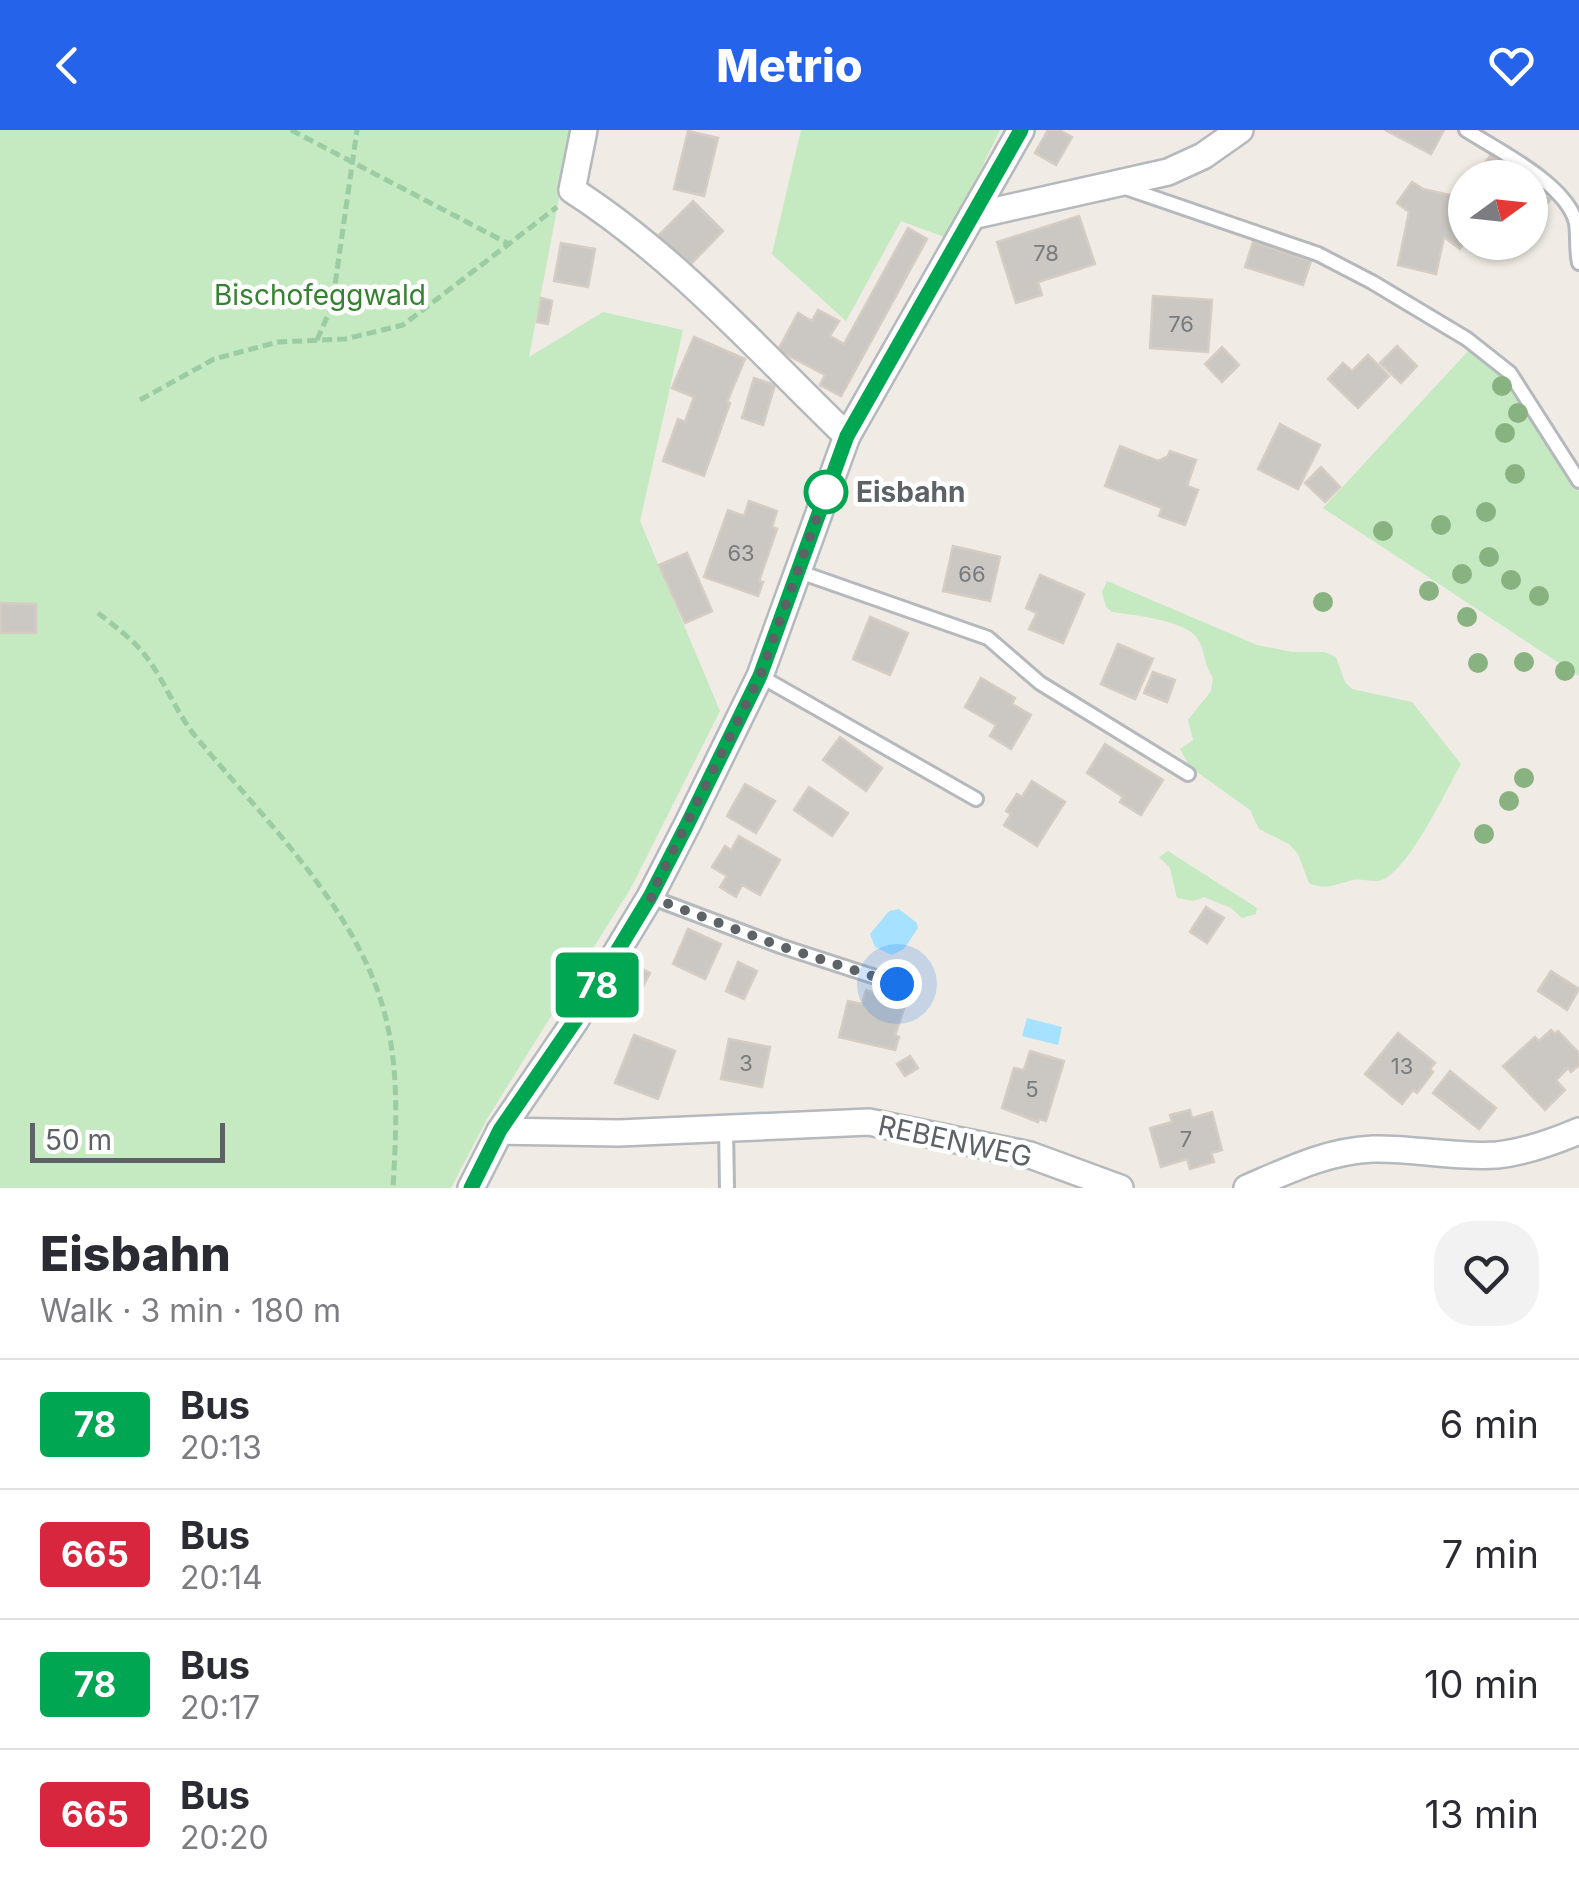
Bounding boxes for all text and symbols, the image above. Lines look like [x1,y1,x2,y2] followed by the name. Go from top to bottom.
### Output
[40,38,95,93] icon: back
[716,38,863,93] text: Metrio
[1484,38,1539,93] icon: heart
[1448,160,1548,260] north arrow
[1448,160,1548,260] map controls
[1033,240,1059,266] house number: 78
[214,278,426,312] park label: Bischofeggwald
[1168,311,1194,337] house number: 76
[805,471,847,513] marker: Eisbahn
[856,475,965,509] place label: Eisbahn
[727,540,755,566] house number: 63
[958,561,986,587] house number: 66
[552,952,642,1018] line badge: 78
[872,959,922,1009] your location
[576,964,618,1006] text: 78
[739,1050,753,1076] house number: 3
[1391,1053,1413,1079] house number: 13
[1025,1076,1039,1102] house number: 5
[875,1108,1035,1174] street label: REBENWEG
[30,1118,225,1162] scale bar
[45,1123,112,1157] text: 50 m
[1180,1126,1192,1152] house number: 7
[1434,1221,1539,1326] button: heart
[40,1224,231,1283] text: Eisbahn
[40,1291,341,1330] text: Walk · 3 min · 180 m
[180,1382,250,1428] text: Bus
[1440,1401,1539,1447] text: 6 min
[74,1403,116,1445] text: 78
[180,1428,262,1467] text: 20:13
[180,1512,250,1558] text: Bus
[1442,1531,1539,1577] text: 7 min
[61,1533,129,1575] text: 665
[180,1558,263,1597] text: 20:14
[180,1642,250,1688] text: Bus
[1424,1661,1539,1707] text: 10 min
[74,1663,116,1705] text: 78
[180,1688,260,1727] text: 20:17
[180,1772,250,1818] text: Bus
[1424,1791,1539,1837] text: 13 min
[61,1793,129,1835] text: 665
[180,1818,269,1857] text: 20:20

